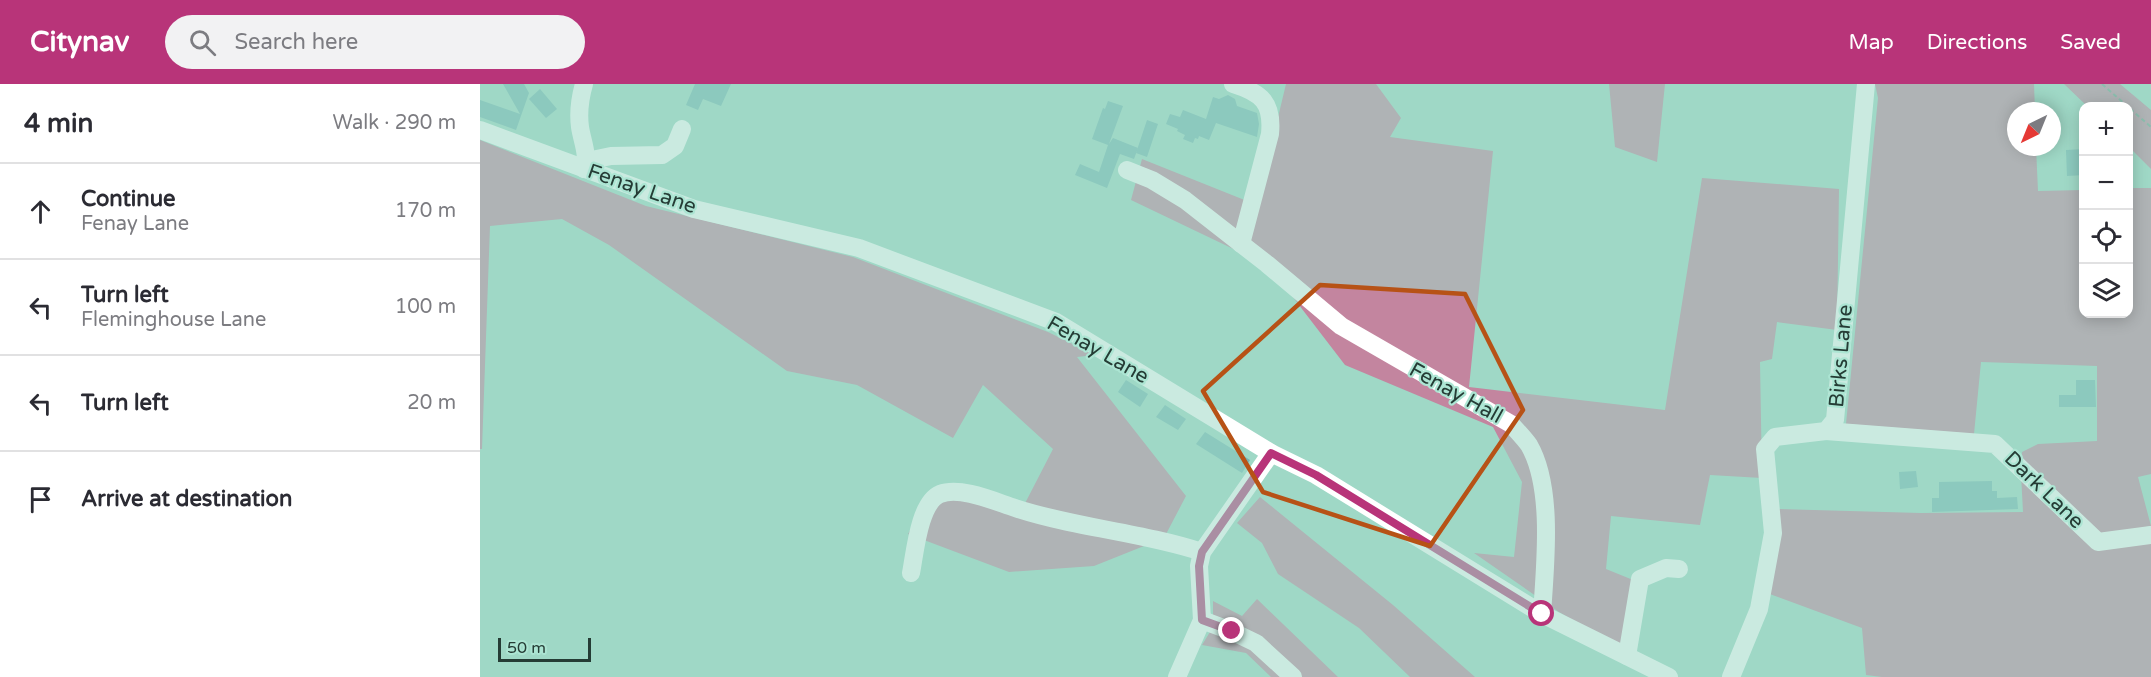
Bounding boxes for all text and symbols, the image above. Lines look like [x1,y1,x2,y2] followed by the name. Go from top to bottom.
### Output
[165,15,585,69] search box
[30,25,129,59] text: Citynav
[186,26,219,59] icon: search
[234,29,358,55] text: Search here
[1848,30,1894,55] text: Map
[1927,30,2027,55] text: Directions
[2060,30,2121,55] text: Saved
[2007,102,2061,156] north arrow
[2079,102,2133,318] map controls
[2079,102,2133,156] button: +
[24,108,93,139] text: 4 min
[333,111,456,135] text: Walk · 290 m
[2079,156,2133,210] button: −
[584,159,700,219] street label: Fenay Lane
[81,186,176,212] text: Continue
[24,195,57,228] icon: ahead
[395,199,456,223] text: 170 m
[2079,210,2133,264] button: locate
[81,212,189,236] text: Fenay Lane
[2079,264,2133,318] button: layers
[81,282,169,308] text: Turn left
[24,291,57,324] icon: left
[395,295,456,319] text: 100 m
[1824,303,1858,408] street label: Birks Lane
[81,308,266,332] text: Fleminghouse Lane
[1043,311,1154,389] street label: Fenay Lane
[1405,357,1507,429] street label: Fenay Hall
[24,387,57,420] icon: left
[81,390,169,416] text: Turn left
[407,391,456,415] text: 20 m
[1999,446,2089,534] street label: Dark Lane
[24,483,57,516] icon: arrive
[81,486,292,512] text: Arrive at destination
[1528,600,1554,626] route start
[1218,617,1244,643] route end
[498,635,591,662] scale bar
[507,638,546,658] text: 50 m

